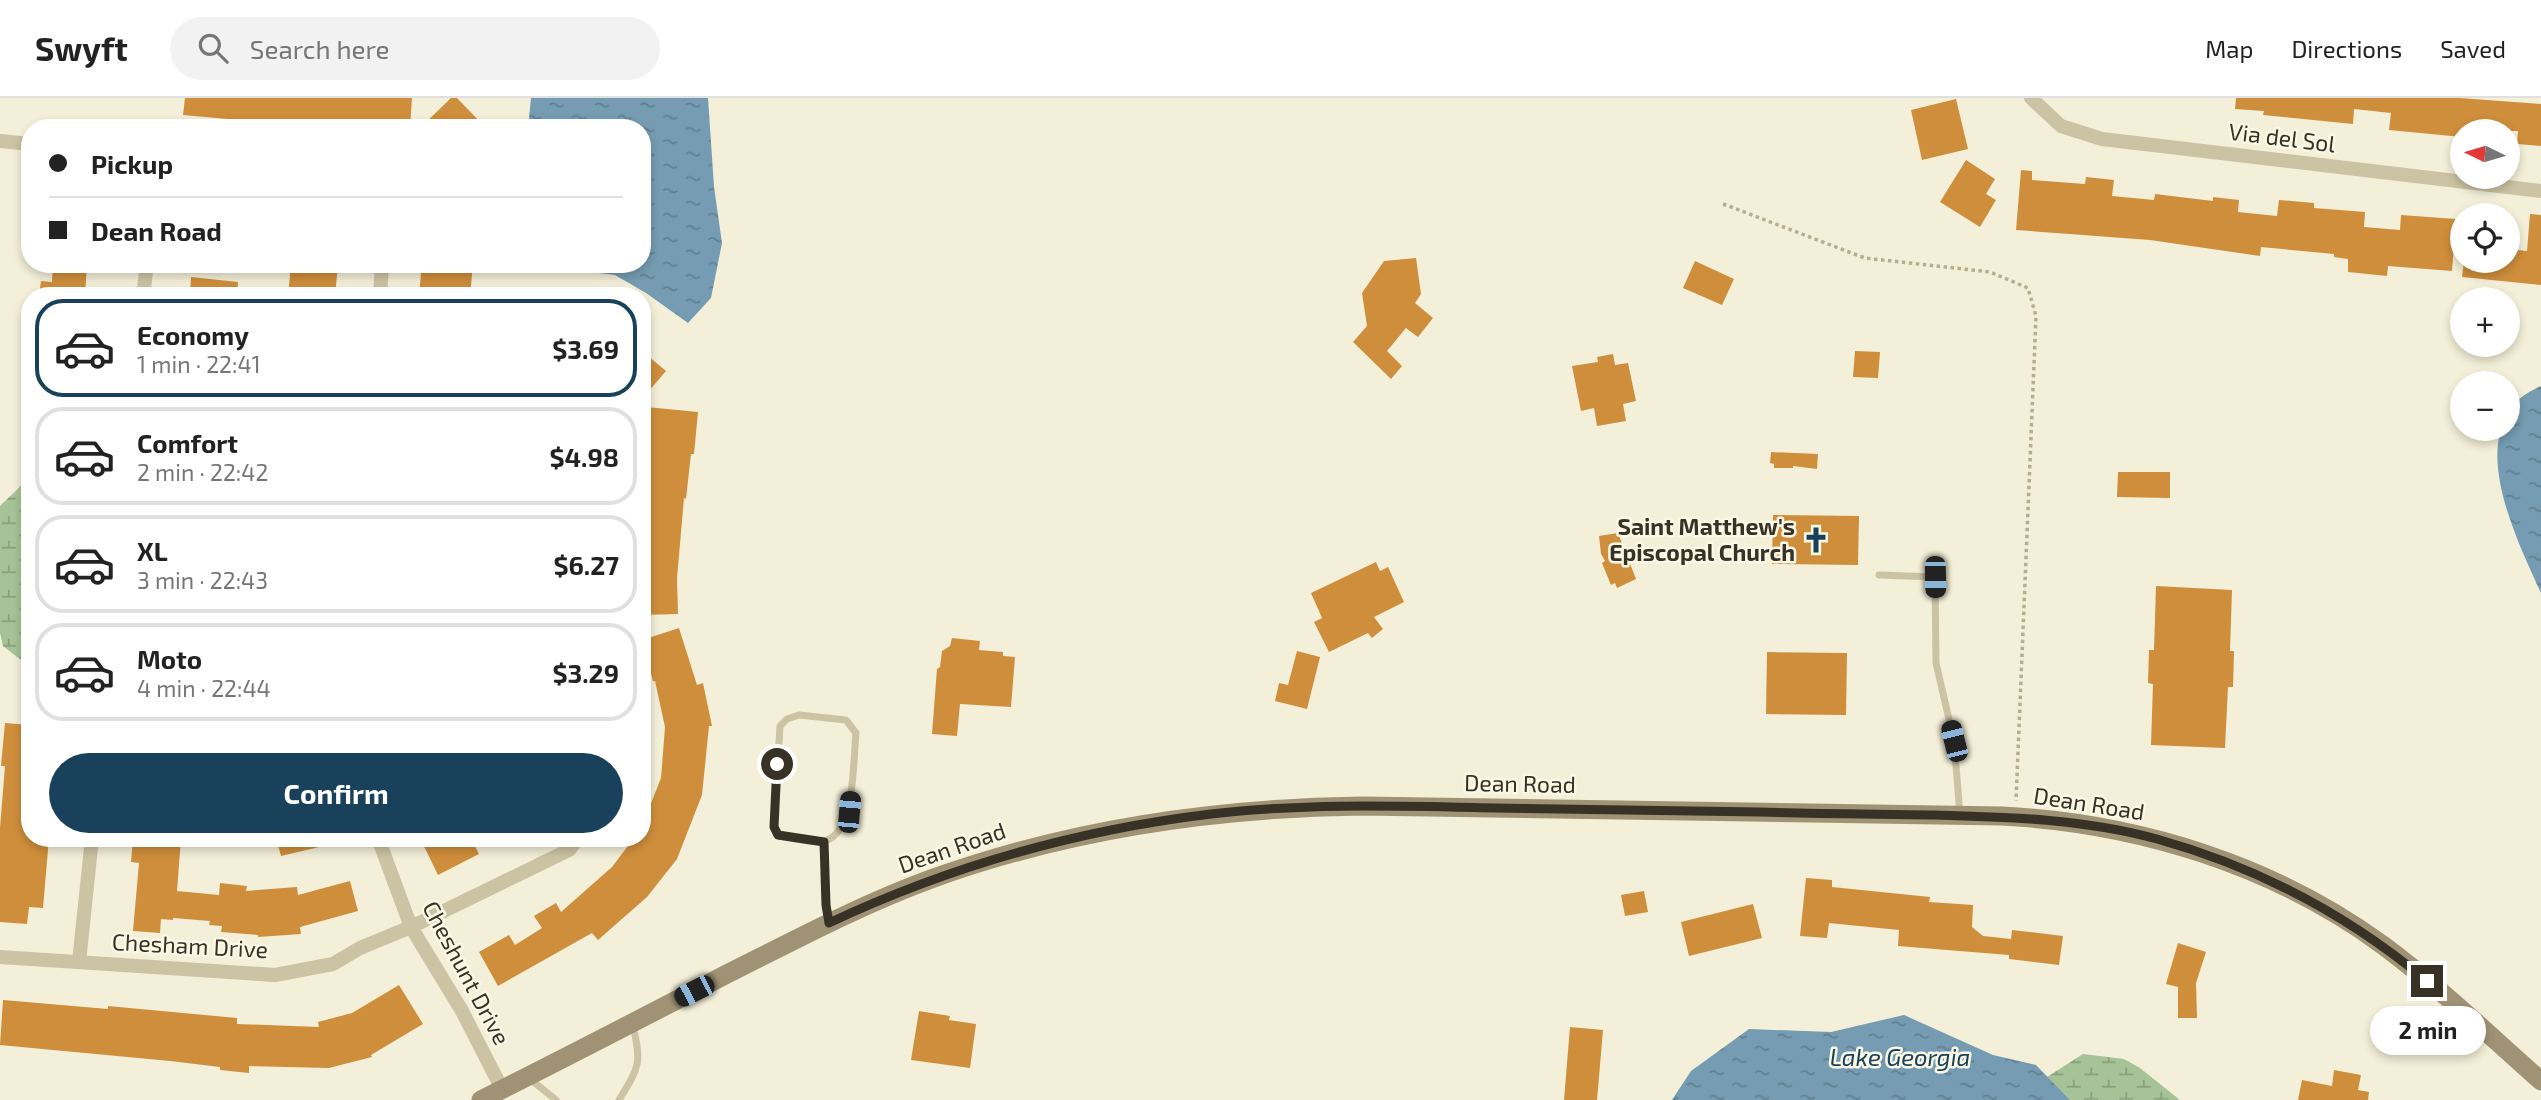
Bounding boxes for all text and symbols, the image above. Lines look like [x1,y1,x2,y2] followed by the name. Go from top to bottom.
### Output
[170,17,660,80] search box
[35,28,128,68] text: Swyft
[194,29,232,67] icon: search
[250,33,390,64] text: Search here
[2205,34,2253,63] text: Map
[2291,34,2402,63] text: Directions
[2440,34,2506,63] text: Saved
[2227,117,2337,157] street label: Via del Sol
[2450,119,2520,189] north arrow
[2450,119,2520,441] map controls
[91,148,173,179] text: Pickup
[2450,203,2520,273] button: locate
[91,215,222,246] text: Dean Road
[2450,287,2520,357] button: +
[53,317,116,380] icon: car
[137,319,249,350] text: Economy
[552,333,619,364] text: $3.69
[137,350,261,378] text: 1 min · 22:41
[2450,371,2520,441] button: −
[53,425,116,488] icon: car
[137,427,238,458] text: Comfort
[549,441,619,472] text: $4.98
[137,458,268,486] text: 2 min · 22:42
[1609,512,1795,566] place label: Saint Matthew's Episcopal Church
[1801,525,1831,555] church icon: Saint Matthew's Episcopal Church
[53,533,116,596] icon: car
[137,535,168,566] text: XL
[553,549,619,580] text: $6.27
[1925,556,1946,598] car
[137,566,268,594] text: 3 min · 22:43
[53,641,116,704] icon: car
[137,643,202,674] text: Moto
[552,657,619,688] text: $3.29
[137,674,271,702] text: 4 min · 22:44
[1939,718,1970,764] car
[761,748,793,780] route start
[49,753,623,833] button: Confirm
[1464,768,1576,798] street label: Dean Road
[2032,780,2147,826] street label: Dean Road
[837,790,862,834] car
[894,816,1009,878] street label: Dean Road
[417,896,517,1049] street label: Cheshunt Drive
[111,927,269,963] street label: Chesham Drive
[2411,965,2443,997] route end
[671,972,718,1010] car
[2369,1006,2485,1054] callout: 2 min
[2399,1016,2457,1044] text: 2 min
[1830,1042,1970,1071] water label: Lake Georgia

